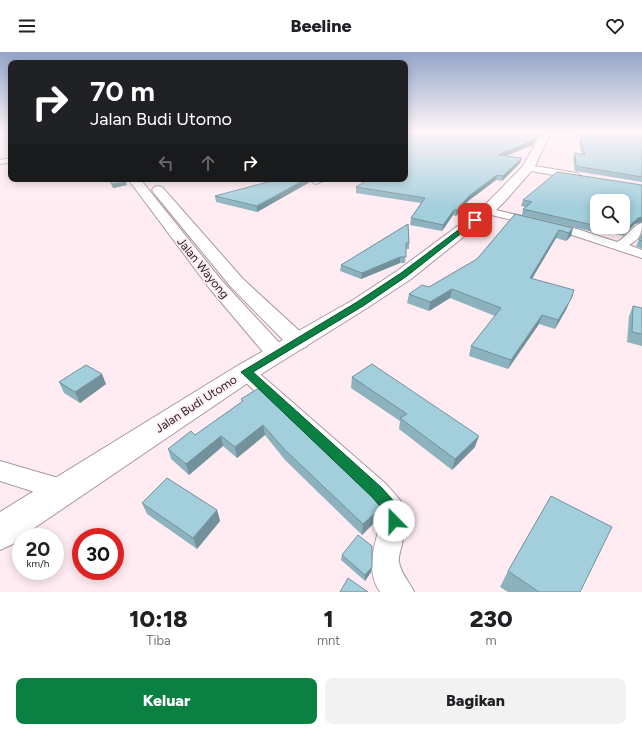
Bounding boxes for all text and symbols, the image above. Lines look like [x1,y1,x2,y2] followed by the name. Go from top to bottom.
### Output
[16,15,38,37] icon: menu
[290,15,352,37] text: Beeline
[604,15,626,37] icon: heart
[90,74,155,108] text: 70 m
[24,76,76,128] icon: right
[90,108,232,130] text: Jalan Budi Utomo
[155,152,177,174] icon: left
[197,152,219,174] icon: ahead
[239,152,261,174] icon: right
[590,194,630,234] map controls
[590,194,630,234] button: search
[458,203,492,237] pin
[464,209,486,231] icon: arrive
[174,235,232,301] street label: Jalan Wayong
[152,372,240,436] street label: Jalan Budi Utomo
[373,500,415,542] position arrow
[72,528,124,580] speed limit sign: 30
[26,537,50,561] text: 20
[27,557,49,570] text: km/h
[129,604,188,633] text: 10:18
[324,604,334,633] text: 1
[469,604,513,633] text: 230
[146,633,171,648] text: Tiba
[317,633,340,648] text: mnt
[486,633,497,648] text: m
[16,678,317,724] button: Keluar
[325,678,626,724] button: Bagikan

